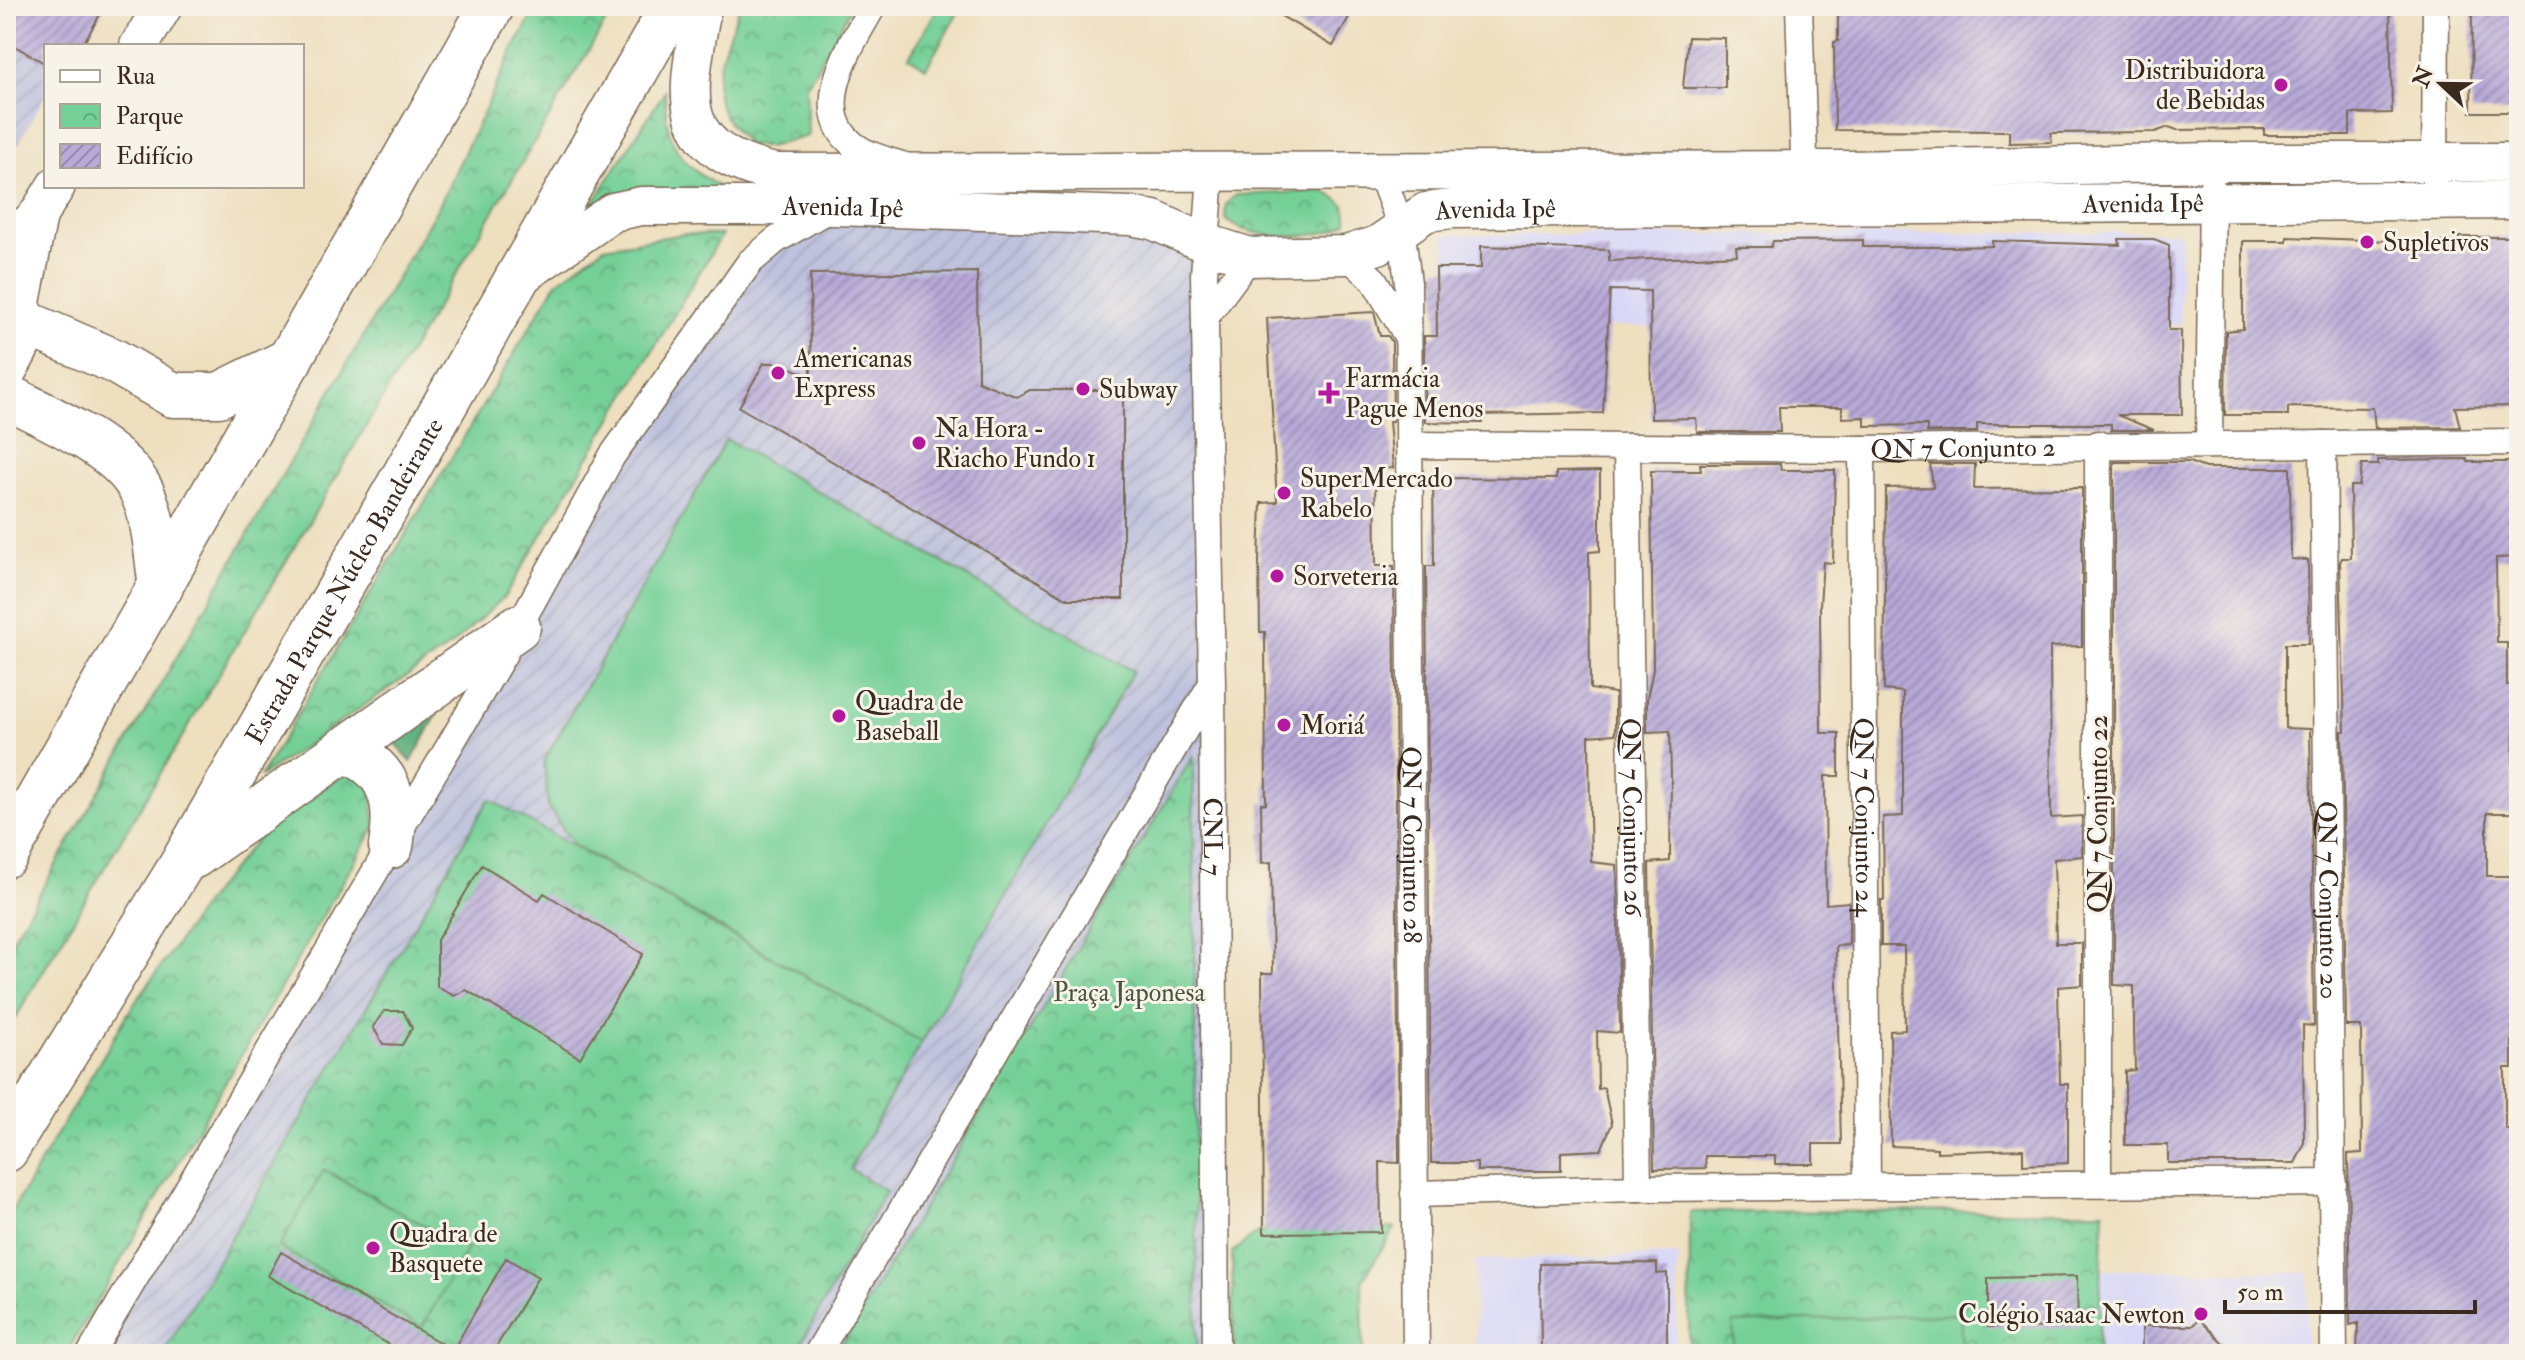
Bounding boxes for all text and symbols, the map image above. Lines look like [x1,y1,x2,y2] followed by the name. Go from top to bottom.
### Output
[44,44,304,188] legend
[2401,44,2481,124] north arrow
[2124,55,2265,117] place label: Distribuidora de Bebidas
[116,61,156,92] text: Rua
[2406,62,2440,92] text: N
[2272,76,2290,94] marker: Distribuidora de Bebidas
[116,101,183,132] text: Parque
[116,141,193,172] text: Edifício
[2081,188,2204,221] street label: Avenida Ipê
[781,191,904,226] street label: Avenida Ipê
[1432,193,1556,228] street label: Avenida Ipê
[2383,227,2489,260] place label: Supletivos
[2358,233,2376,251] marker: Supletivos
[793,343,912,406] place label: Americanas Express
[1345,363,1484,425] place label: Farmácia Pague Menos
[769,364,787,382] marker: Americanas Express
[1099,374,1178,406] place label: Subway
[1074,380,1092,398] marker: Subway
[1320,384,1338,402] marker: Farmácia Pague Menos
[239,412,451,750] street label: Estrada Parque Núcleo Bandeirante
[935,413,1096,475] place label: Na Hora - Riacho Fundo 1
[1870,432,2056,466] street label: QN 7 Conjunto 2
[910,434,928,452] marker: Na Hora - Riacho Fundo 1
[1300,463,1453,525] place label: SuperMercado Rabelo
[1275,484,1293,502] marker: SuperMercado Rabelo
[1293,561,1399,593] place label: Sorveteria
[1268,567,1286,585] marker: Sorveteria
[855,686,964,748] place label: Quadra de Baseball
[830,707,848,725] marker: Quadra de Baseball
[1300,710,1365,742] place label: Moriá
[2083,715,2115,913] street label: QN 7 Conjunto 22
[1275,716,1293,734] marker: Moriá
[1847,717,1880,918] street label: QN 7 Conjunto 24
[1614,718,1649,918] street label: QN 7 Conjunto 26
[1394,746,1428,943] street label: QN 7 Conjunto 28
[1196,797,1228,876] street label: CNL 7
[2310,801,2345,999] street label: QN 7 Conjunto 20
[1053,977,1205,1010] park label: Praça Japonesa
[389,1218,498,1280] place label: Quadra de Basquete
[364,1239,382,1257] marker: Quadra de Basquete
[2225,1264,2475,1314] scale bar
[2237,1277,2284,1308] text: 50 m
[1958,1299,2185,1331] place label: Colégio Isaac Newton
[2192,1305,2210,1323] marker: Colégio Isaac Newton

